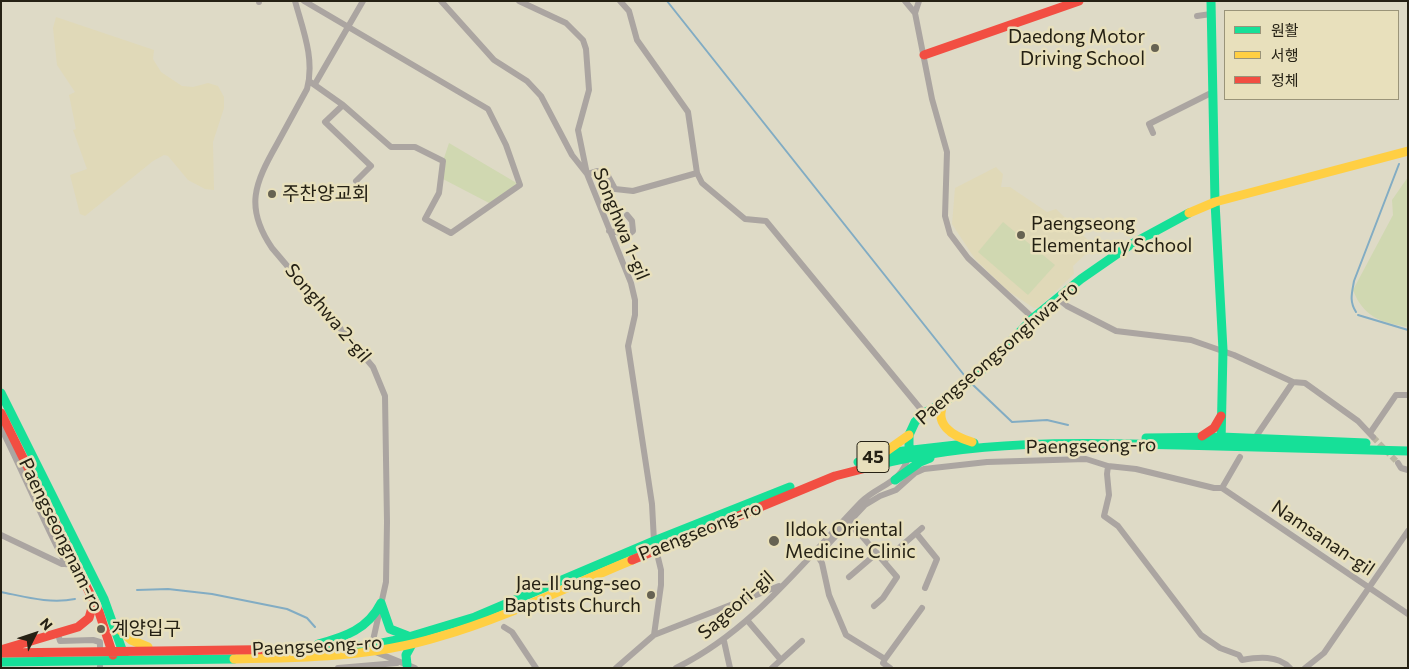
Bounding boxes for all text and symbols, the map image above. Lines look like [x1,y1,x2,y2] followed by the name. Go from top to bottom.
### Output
[1224,10,1399,100] legend
[1271,21,1299,39] text: 원활
[1008,26,1145,70] place label: Daedong Motor Driving School
[1149,42,1161,54] marker: Daedong Motor Driving School
[1271,46,1299,64] text: 서행
[1271,71,1299,89] text: 정체
[588,165,654,283] street label: Songhwa 1-gil
[282,183,369,205] place label: 주찬양교회
[266,188,278,200] marker: 주찬양교회
[1031,213,1192,257] place label: Paengseong Elementary School
[1015,229,1027,241] marker: Paengseong Elementary School
[280,259,376,367] street label: Songhwa 2-gil
[911,276,1083,430] street label: Paengseongsonghwa-ro
[1026,433,1156,459] street label: Paengseong-ro
[857,442,889,472] road number: 45
[14,454,108,616] street label: Paengseongnam-ro
[1267,495,1379,581] street label: Namsanan-gil
[635,496,765,566] street label: Paengseong-ro
[785,519,916,563] place label: Ildok Oriental Medicine Clinic
[767,534,781,548] marker: Ildok Oriental Medicine Clinic
[693,566,779,644] street label: Sageori-gil
[504,573,641,617] place label: Jae-Il sung-seo Baptists Church
[645,589,657,601] marker: Jae-Il sung-seo Baptists Church
[10,609,60,659] north arrow
[37,614,57,633] text: N
[111,618,181,640] place label: 계양입구
[95,623,107,635] marker: 계양입구
[251,631,383,661] street label: Paengseong-ro

